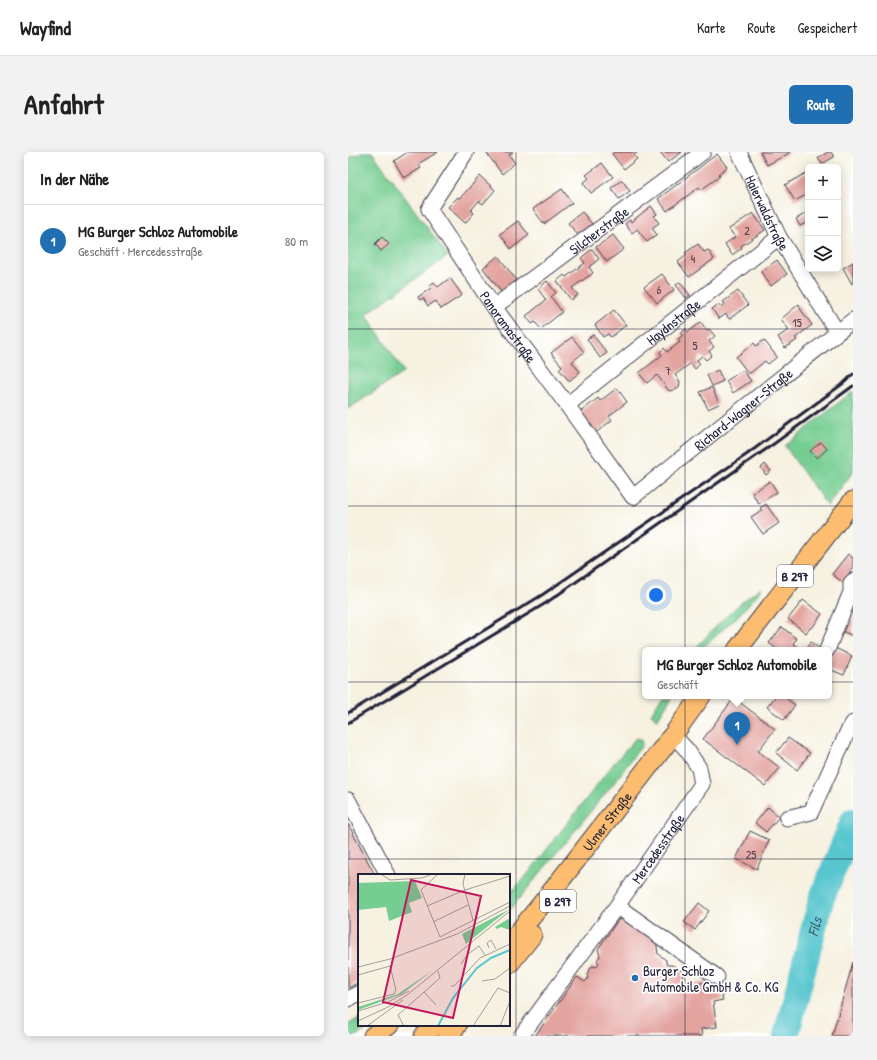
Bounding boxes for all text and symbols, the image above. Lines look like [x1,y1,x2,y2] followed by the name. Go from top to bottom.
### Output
[20,15,71,41] text: Wayfind
[697,18,726,37] text: Karte
[748,18,776,37] text: Route
[798,18,857,37] text: Gespeichert
[24,85,104,123] text: Anfahrt
[789,85,853,124] button: Route
[805,164,841,272] map controls
[805,164,841,200] button: +
[40,167,109,190] text: In der Nähe
[742,172,795,254] street label: Haierwaldstraße
[805,200,841,236] button: −
[565,201,632,258] street label: Silcherstraße
[78,221,238,242] text: MG Burger Schloz Automobile
[744,222,750,239] house number: 2
[51,232,55,250] text: 1
[285,232,308,250] text: 80 m
[805,236,841,272] button: layers
[78,242,203,260] text: Geschäft · Mercedesstraße
[691,250,696,267] house number: 4
[657,281,662,298] house number: 6
[476,287,542,366] street label: Panoramastraße
[642,294,704,348] street label: Haydnstraße
[792,314,802,331] house number: 15
[692,337,698,354] house number: 5
[665,362,671,379] house number: 7
[690,363,796,454] street label: Richard-Wagner-Straße
[777,565,813,587] road number: B 297
[646,585,666,605] your location
[642,647,832,699] popup
[657,654,817,675] text: MG Burger Schloz Automobile
[657,675,698,693] text: Geschäft
[724,712,750,745] pin: 1
[577,787,636,855] street label: Ulmer Straße
[626,809,688,887] street label: Mercedesstraße
[746,846,756,863] house number: 25
[358,874,510,1026] inset map
[540,890,576,912] road number: B 297
[802,914,827,938] water label: Fils
[643,961,779,996] place label: Burger Schloz Automobile GmbH & Co. KG
[630,973,640,983] marker: Burger Schloz Automobile GmbH & Co. KG

